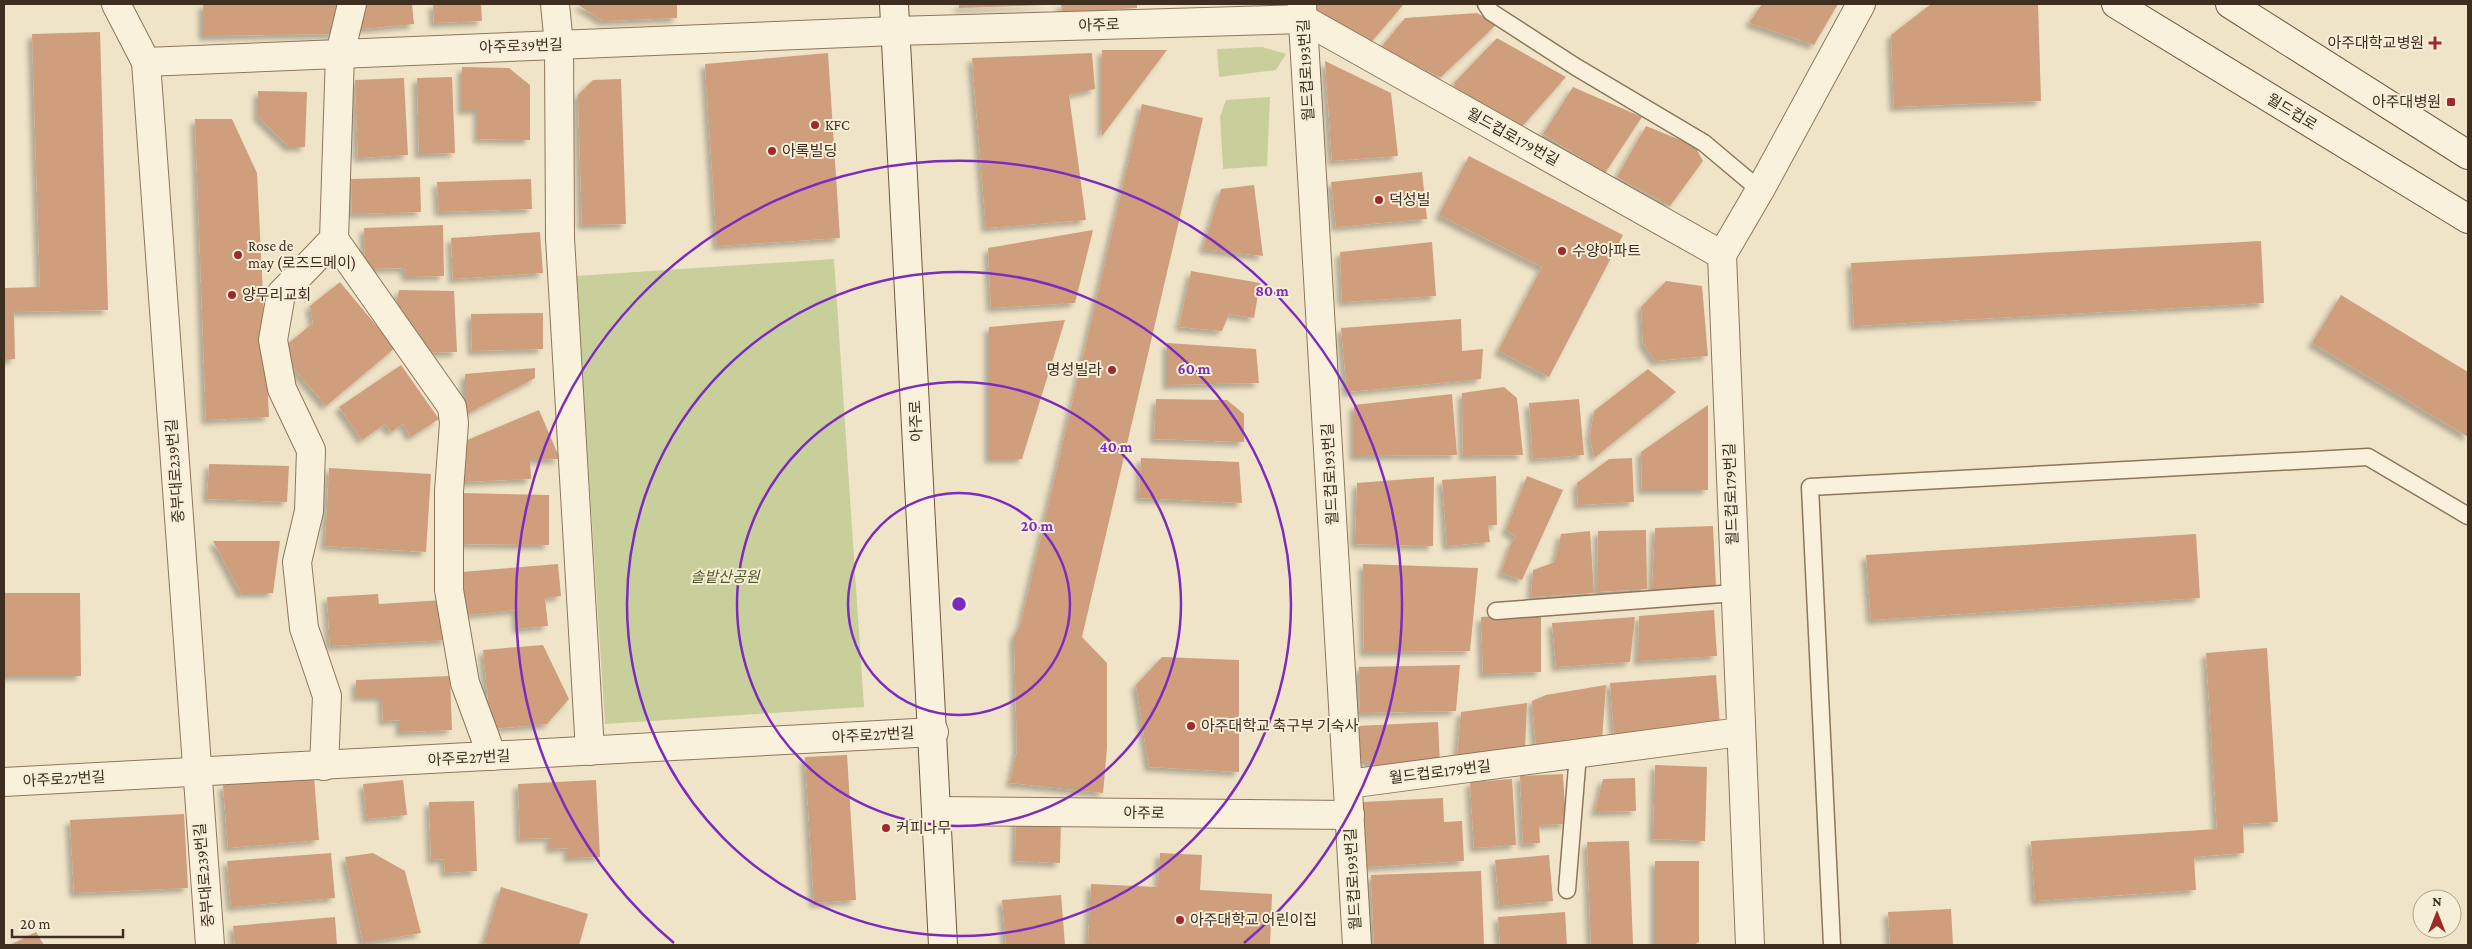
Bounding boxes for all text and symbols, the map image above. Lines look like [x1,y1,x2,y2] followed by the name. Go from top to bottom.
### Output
[1078,16,1120,34] street label: 아주로
[1295,18,1317,122] street label: 월드컵로193번길
[2327,34,2424,51] place label: 아주대학교병원
[2428,36,2442,50] marker: 아주대학교병원
[479,37,563,55] street label: 아주로39번길
[2264,91,2320,133] street label: 월드컵로
[2372,94,2441,110] place label: 아주대병원
[2445,96,2457,108] marker: 아주대병원
[1464,105,1562,169] street label: 월드컵로179번길
[825,117,850,133] place label: KFC
[809,119,821,131] marker: KFC
[782,143,837,159] place label: 아록빌딩
[766,145,778,157] marker: 아록빌딩
[1389,192,1430,208] place label: 덕성빌
[1373,194,1385,206] marker: 덕성빌
[248,238,356,272] place label: Rose de may (로즈드메이)
[1572,243,1641,259] place label: 수양아파트
[1556,245,1568,257] marker: 수양아파트
[232,249,244,261] marker: Rose de may (로즈드메이)
[1255,283,1289,299] text: 80 m
[242,287,311,303] place label: 양무리교회
[226,289,238,301] marker: 양무리교회
[1178,361,1211,377] text: 60 m
[1047,362,1102,378] place label: 명성빌라
[1106,364,1118,376] marker: 명성빌라
[907,400,925,442] street label: 아주로
[163,418,187,524] street label: 중부대로239번길
[1319,422,1341,526] street label: 월드컵로193번길
[1100,439,1133,455] text: 40 m
[1721,443,1741,545] street label: 월드컵로179번길
[1021,518,1053,534] text: 20 m
[690,569,761,585] park label: 솔밭산공원
[950,595,968,613] centre of rings
[1201,717,1359,734] place label: 아주대학교 축구부 기숙사
[1185,720,1197,732] marker: 아주대학교 축구부 기숙사
[831,725,915,745] street label: 아주로27번길
[427,748,511,768] street label: 아주로27번길
[1388,758,1492,786] street label: 월드컵로179번길
[22,769,106,789] street label: 아주로27번길
[1123,805,1165,821] street label: 아주로
[896,820,951,836] place label: 커피나무
[191,822,217,928] street label: 중부대로239번길
[880,822,892,834] marker: 커피나무
[1342,827,1364,931] street label: 월드컵로193번길
[2412,889,2462,939] north arrow
[2432,893,2442,909] text: N
[12,906,124,938] scale bar
[1190,911,1317,928] place label: 아주대학교 어린이집
[1174,914,1186,926] marker: 아주대학교 어린이집
[20,916,51,932] text: 20 m

